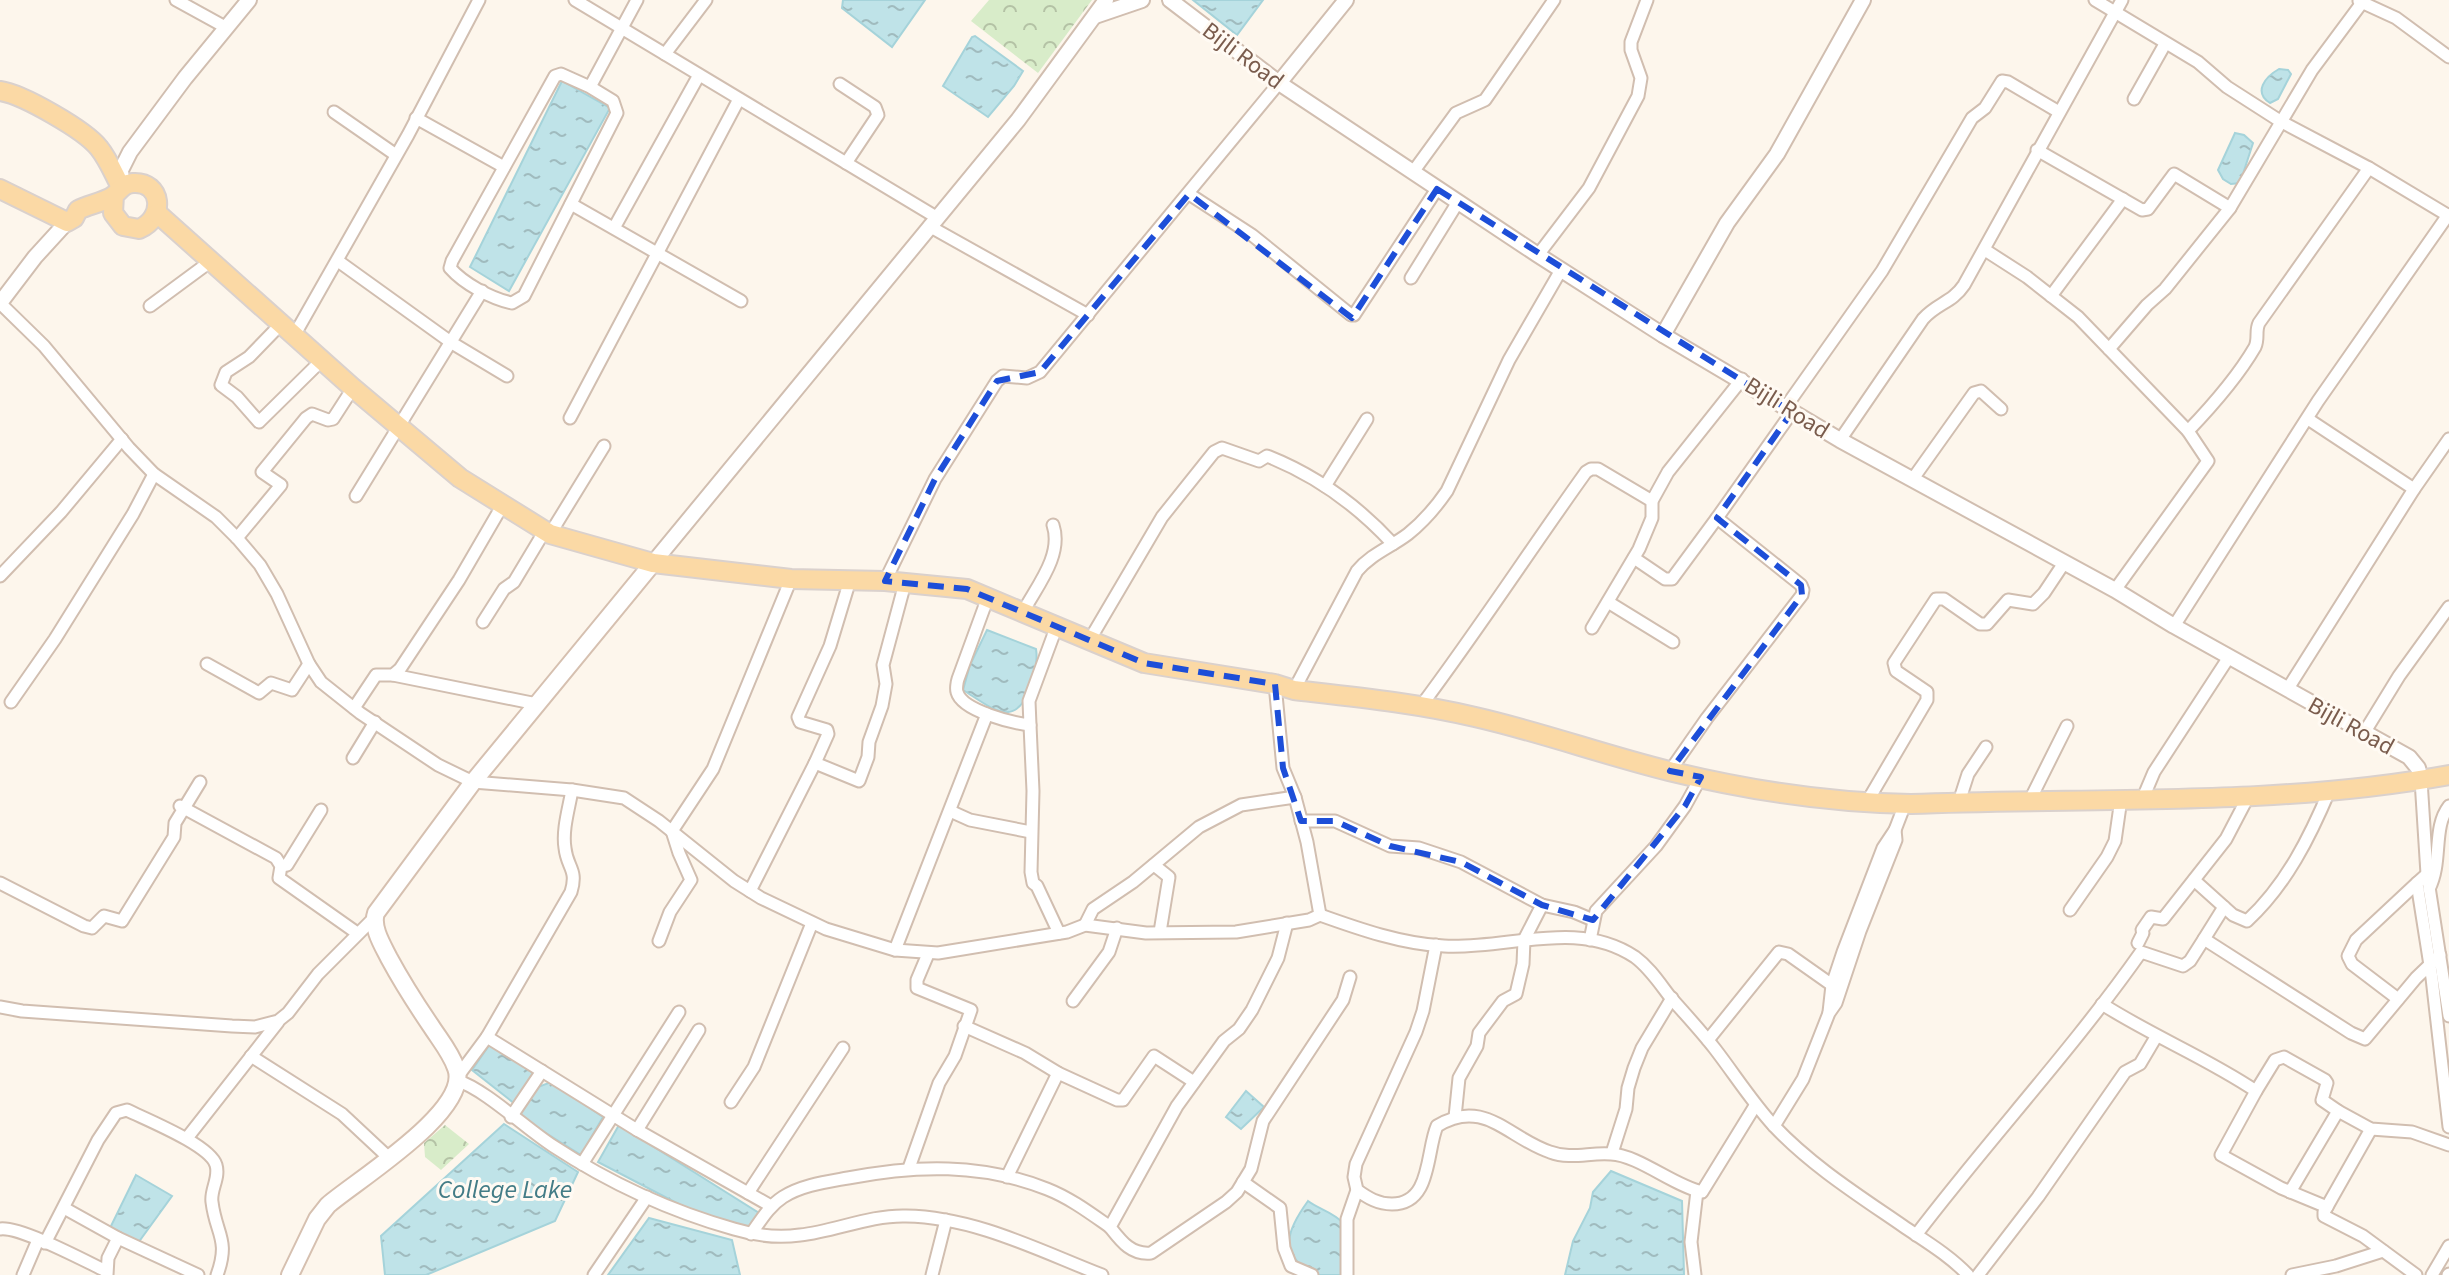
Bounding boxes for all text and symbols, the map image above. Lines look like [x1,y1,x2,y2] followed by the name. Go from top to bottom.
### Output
[1195,14,1291,98] street label: Bijli Road
[1738,368,1836,448] street label: Bijli Road
[2301,688,2401,764] street label: Bijli Road
[438,1171,572,1208] water label: College Lake

